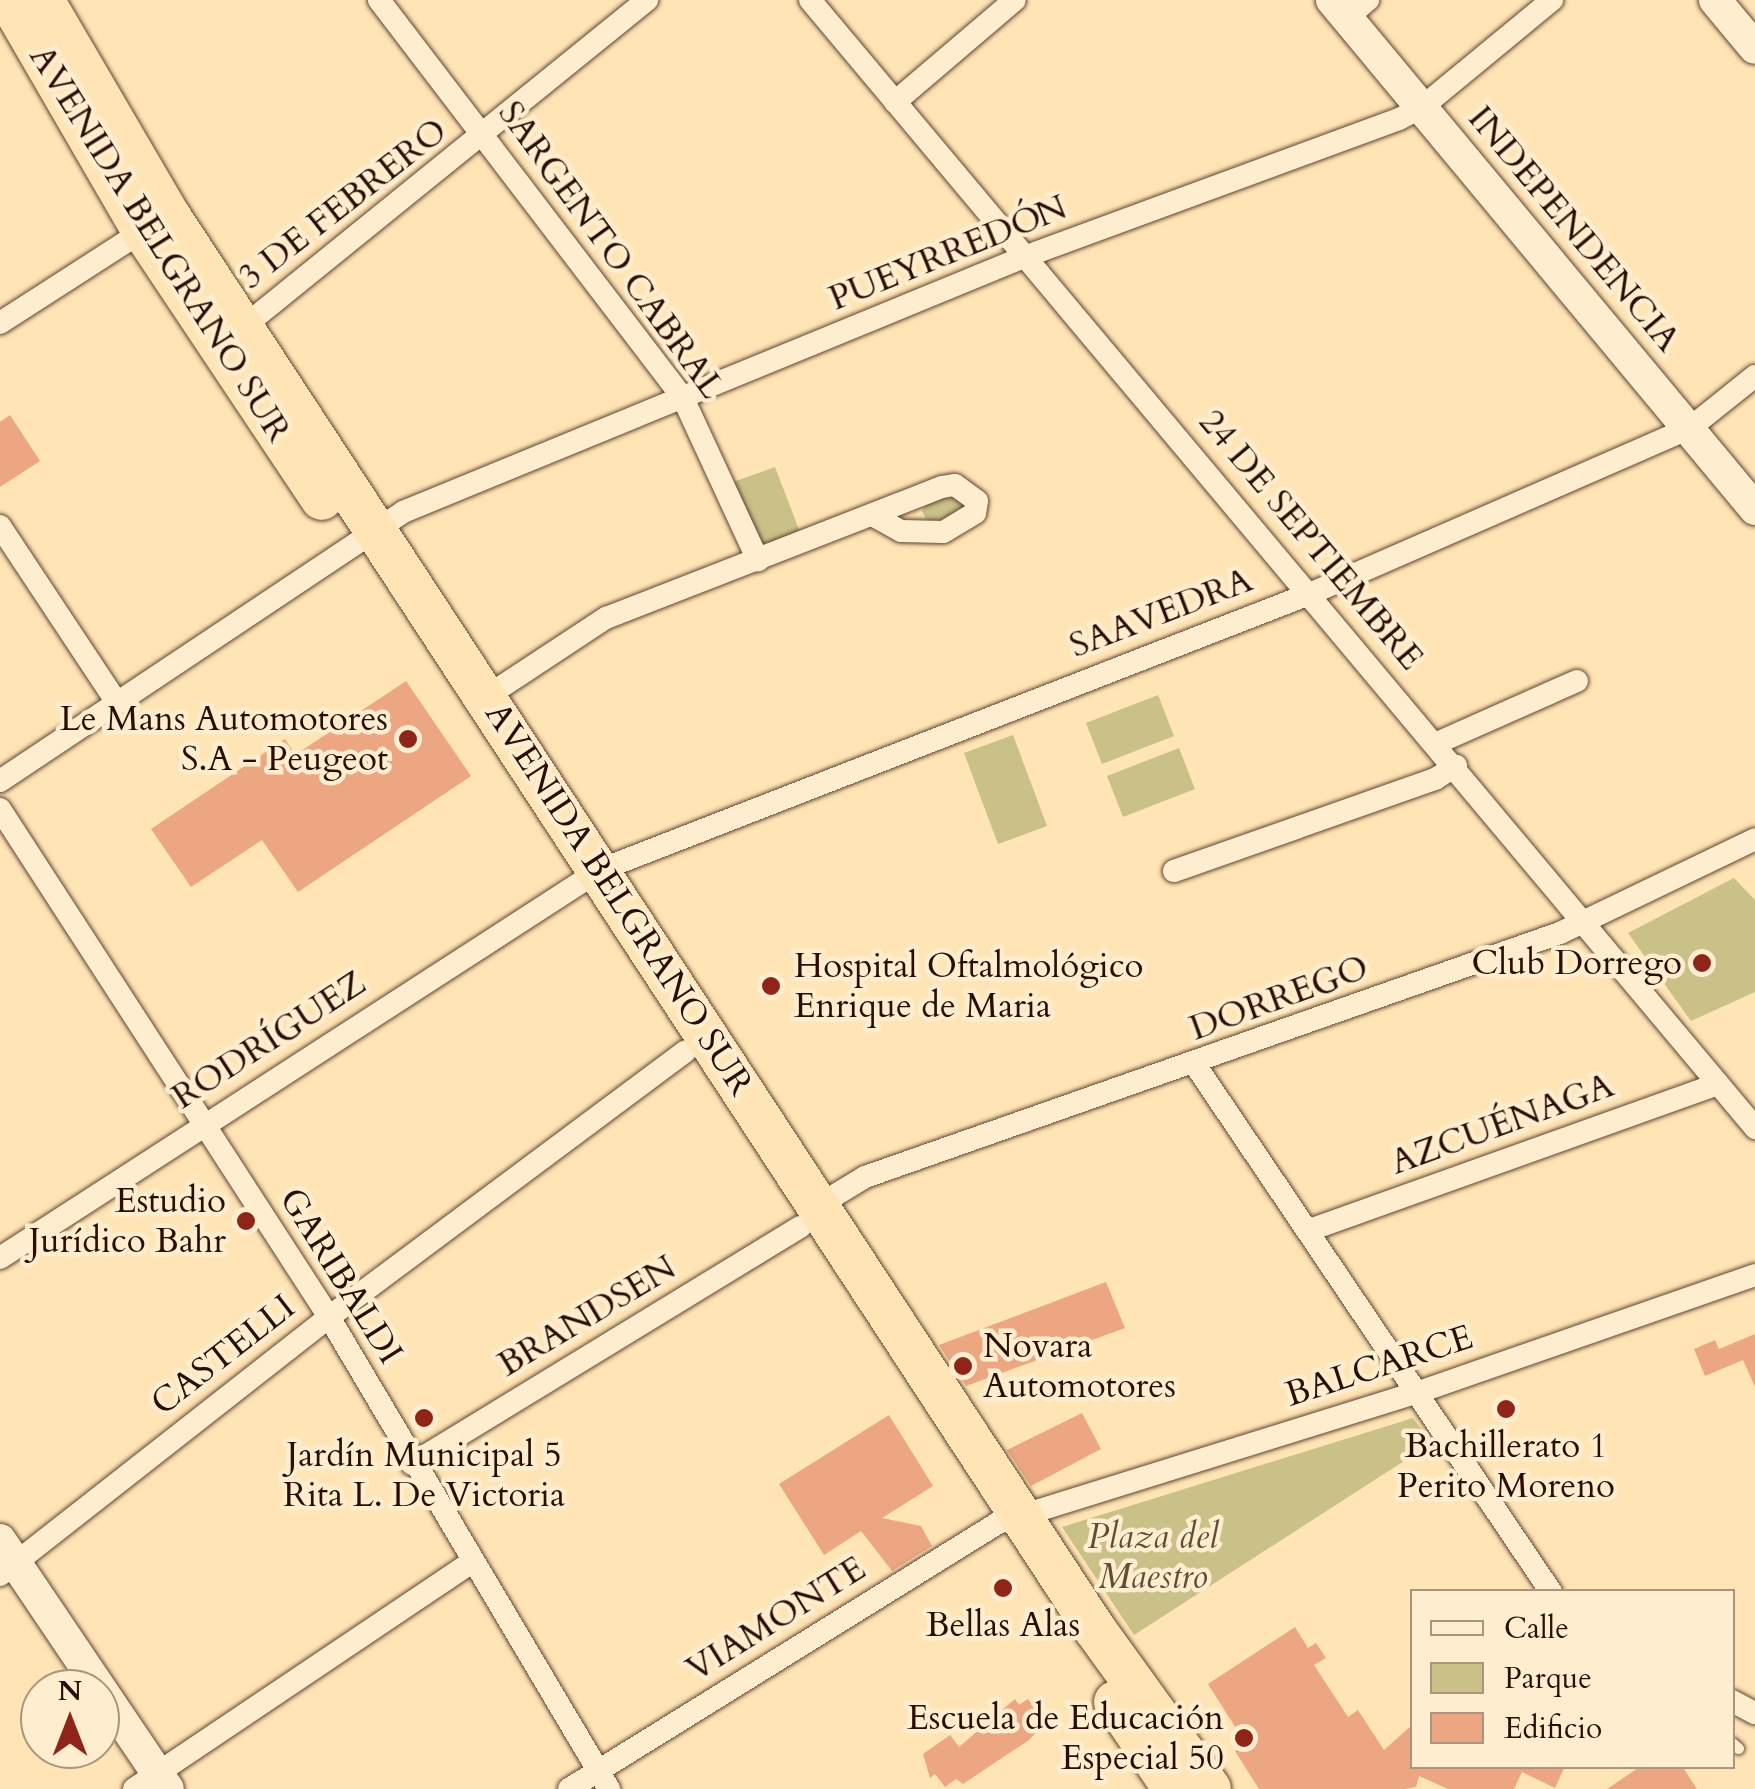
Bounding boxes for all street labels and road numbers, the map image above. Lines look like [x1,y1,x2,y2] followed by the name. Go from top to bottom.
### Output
[20,38,300,450] street label: AVENIDA BELGRANO SUR
[489,93,733,407] street label: SARGENTO CABRAL
[1459,98,1689,360] street label: INDEPENDENCIA
[231,110,455,298] street label: 3 DE FEBRERO
[823,186,1073,320] street label: PUEYRREDÓN
[1190,402,1432,678] street label: 24 DE SEPTIEMBRE
[1064,559,1258,667] street label: SAAVEDRA
[476,695,762,1103] street label: AVENIDA BELGRANO SUR
[1184,946,1374,1050] street label: DORREGO
[164,962,374,1118] street label: RODRÍGUEZ
[1385,1064,1619,1184] street label: AZCUÉNAGA
[270,1180,412,1372] street label: GARIBALDI
[490,1246,684,1386] street label: BRANDSEN
[143,1286,303,1424] street label: CASTELLI
[1280,1316,1478,1416] street label: BALCARCE
[679,1547,873,1691] street label: VIAMONTE

